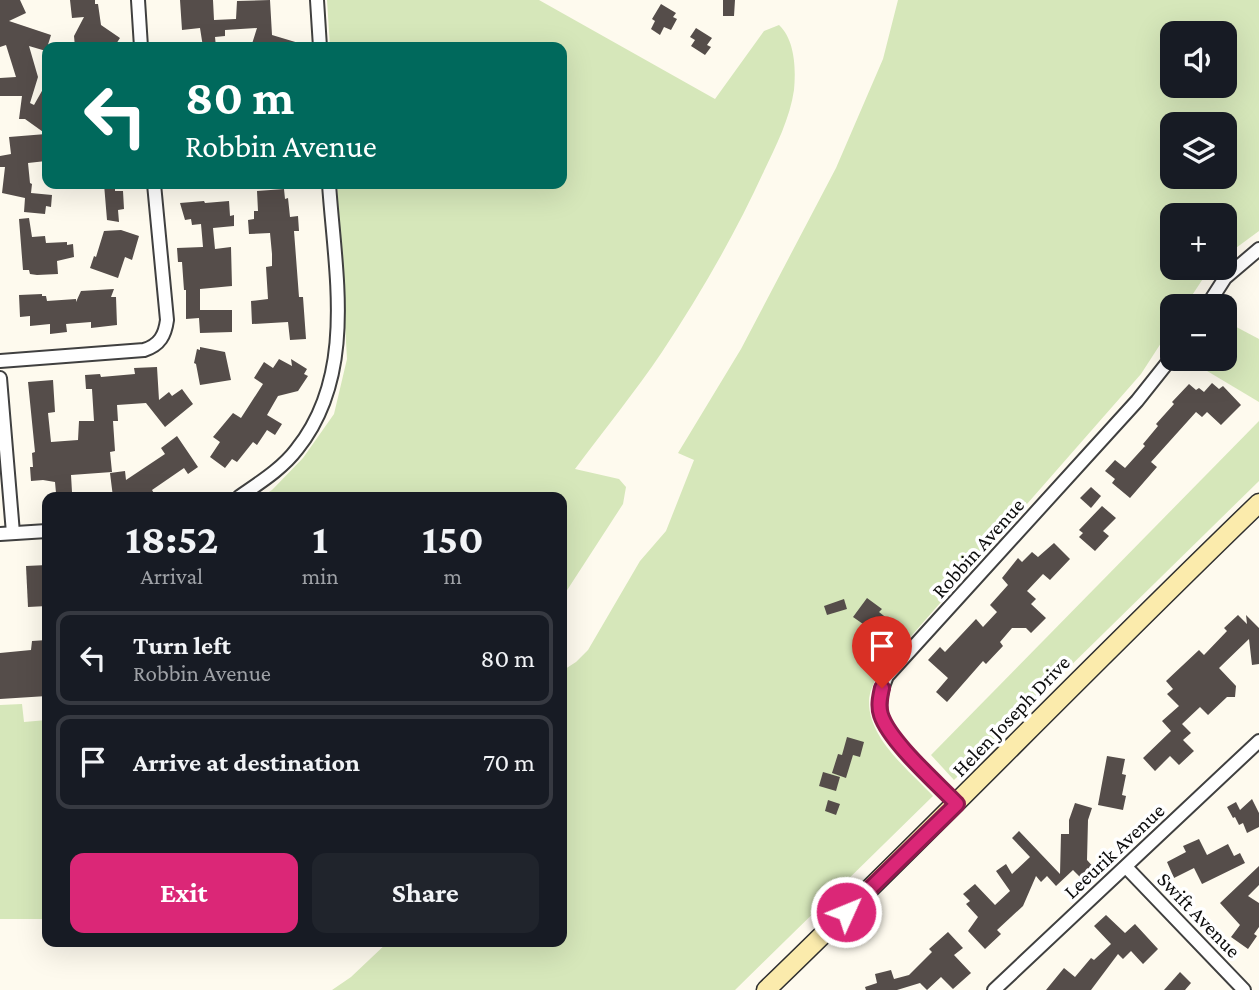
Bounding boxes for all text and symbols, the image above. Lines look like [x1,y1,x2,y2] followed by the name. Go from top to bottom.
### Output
[1160,21,1237,371] map controls
[1160,21,1237,98] button: sound
[70,70,161,161] icon: left
[185,70,294,125] text: 80 m
[1160,112,1237,189] button: layers
[185,128,377,164] text: Robbin Avenue
[1160,203,1237,280] button: +
[1160,294,1237,371] button: −
[927,493,1029,603] street label: Robbin Avenue
[125,515,218,562] text: 18:52
[312,515,328,562] text: 1
[422,515,484,562] text: 150
[141,563,203,589] text: Arrival
[302,563,339,589] text: min
[444,563,462,589] text: m
[852,616,912,688] pin
[863,627,901,665] icon: arrive
[133,631,231,660] text: Turn left
[74,639,112,677] icon: left
[481,644,535,673] text: 80 m
[947,650,1075,782] street label: Helen Joseph Drive
[133,660,271,686] text: Robbin Avenue
[74,743,112,781] icon: arrive
[133,748,360,777] text: Arrive at destination
[483,748,535,777] text: 70 m
[1059,798,1169,904] street label: Leeurik Avenue
[70,853,298,933] button: Exit
[312,853,539,933] button: Share
[1152,867,1246,963] street label: Swift Avenue
[809,875,883,949] position arrow

